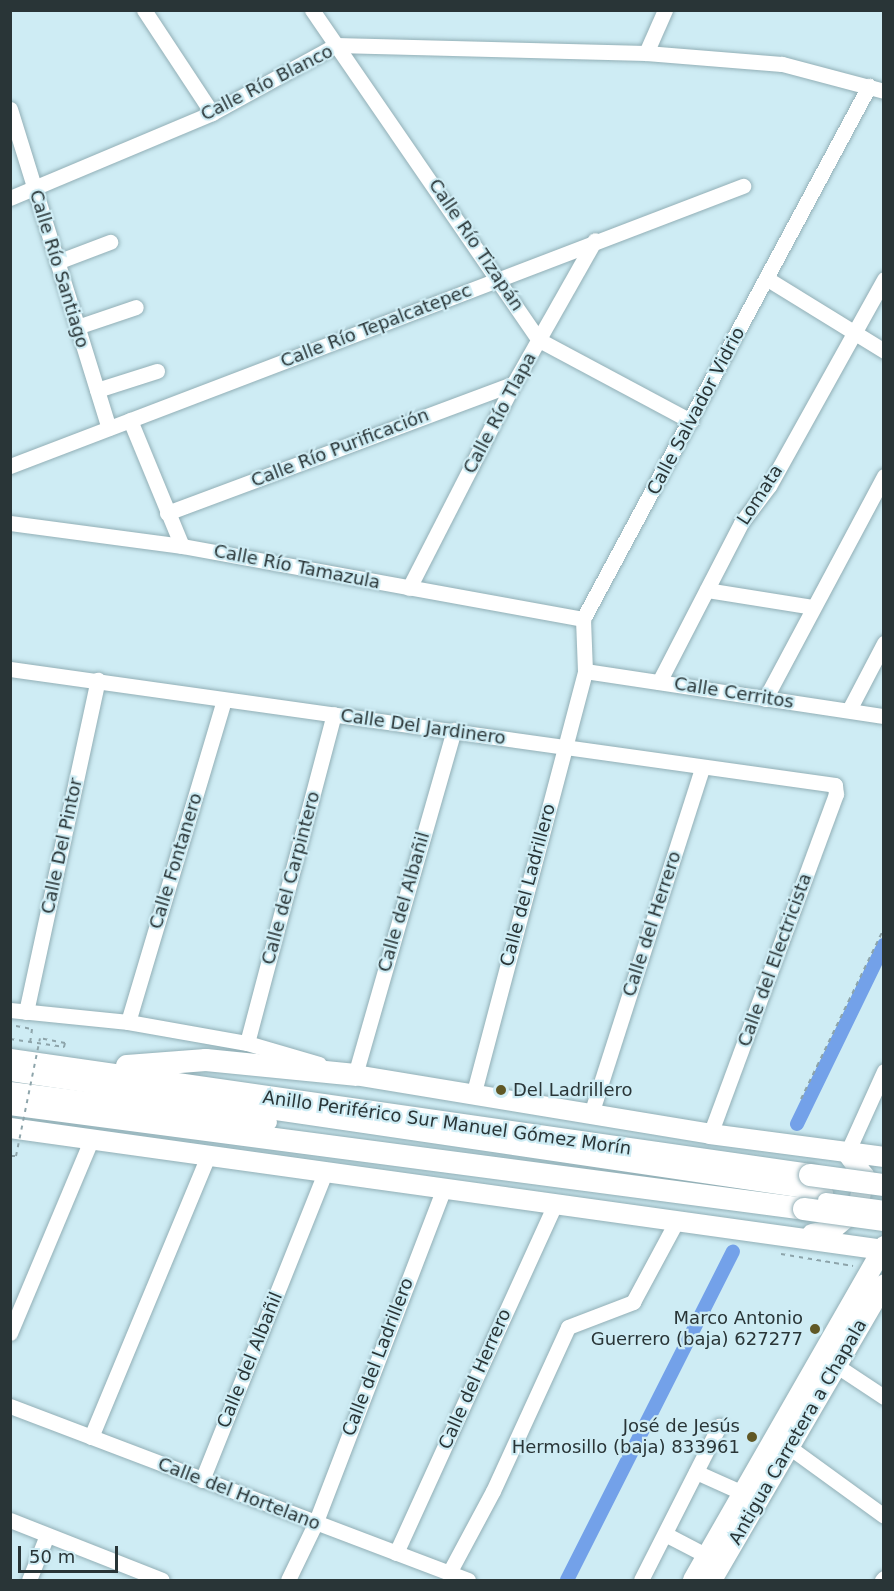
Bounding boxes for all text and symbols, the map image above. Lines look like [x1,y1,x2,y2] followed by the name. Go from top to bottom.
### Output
[197,40,337,126] street label: Calle Río Blanco
[424,175,528,315] street label: Calle Río Tizapán
[25,187,93,351] street label: Calle Río Santiago
[278,280,474,372] street label: Calle Río Tepalcatepec
[643,323,749,499] street label: Calle Salvador Vidrio
[459,349,541,477] street label: Calle Río Tlapa
[248,404,432,492] street label: Calle Río Purificación
[733,461,787,529] street label: Lomata
[212,540,382,594] street label: Calle Río Tamazula
[673,673,795,713] street label: Calle Cerritos
[339,705,507,749] street label: Calle Del Jardinero
[37,776,87,916] street label: Calle Del Pintor
[257,789,325,967] street label: Calle del Carpintero
[145,790,207,932] street label: Calle Fontanero
[496,801,560,969] street label: Calle del Ladrillero
[374,829,434,975] street label: Calle del Albañil
[618,849,686,999] street label: Calle del Herrero
[734,870,816,1050] street label: Calle del Electricista
[513,1079,633,1101] place label: Del Ladrillero
[494,1083,508,1097] marker: Del Ladrillero
[261,1086,633,1160] street label: Anillo Periférico Sur Manuel Gómez Morín
[338,1275,418,1439] street label: Calle del Ladrillero
[213,1289,287,1431] street label: Calle del Albañil
[434,1305,516,1453] street label: Calle del Herrero
[591,1308,803,1350] place label: Marco Antonio Guerrero (baja) 627277
[724,1315,872,1549] street label: Antigua Carretera a Chapala
[808,1322,822,1336] marker: Marco Antonio Guerrero (baja) 627277
[512,1416,740,1458] place label: José de Jesús Hermosillo (baja) 833961
[745,1430,759,1444] marker: José de Jesús Hermosillo (baja) 833961
[155,1453,323,1535] street label: Calle del Hortelano
[21,1534,122,1572] scale bar
[29,1546,75,1567] text: 50 m

